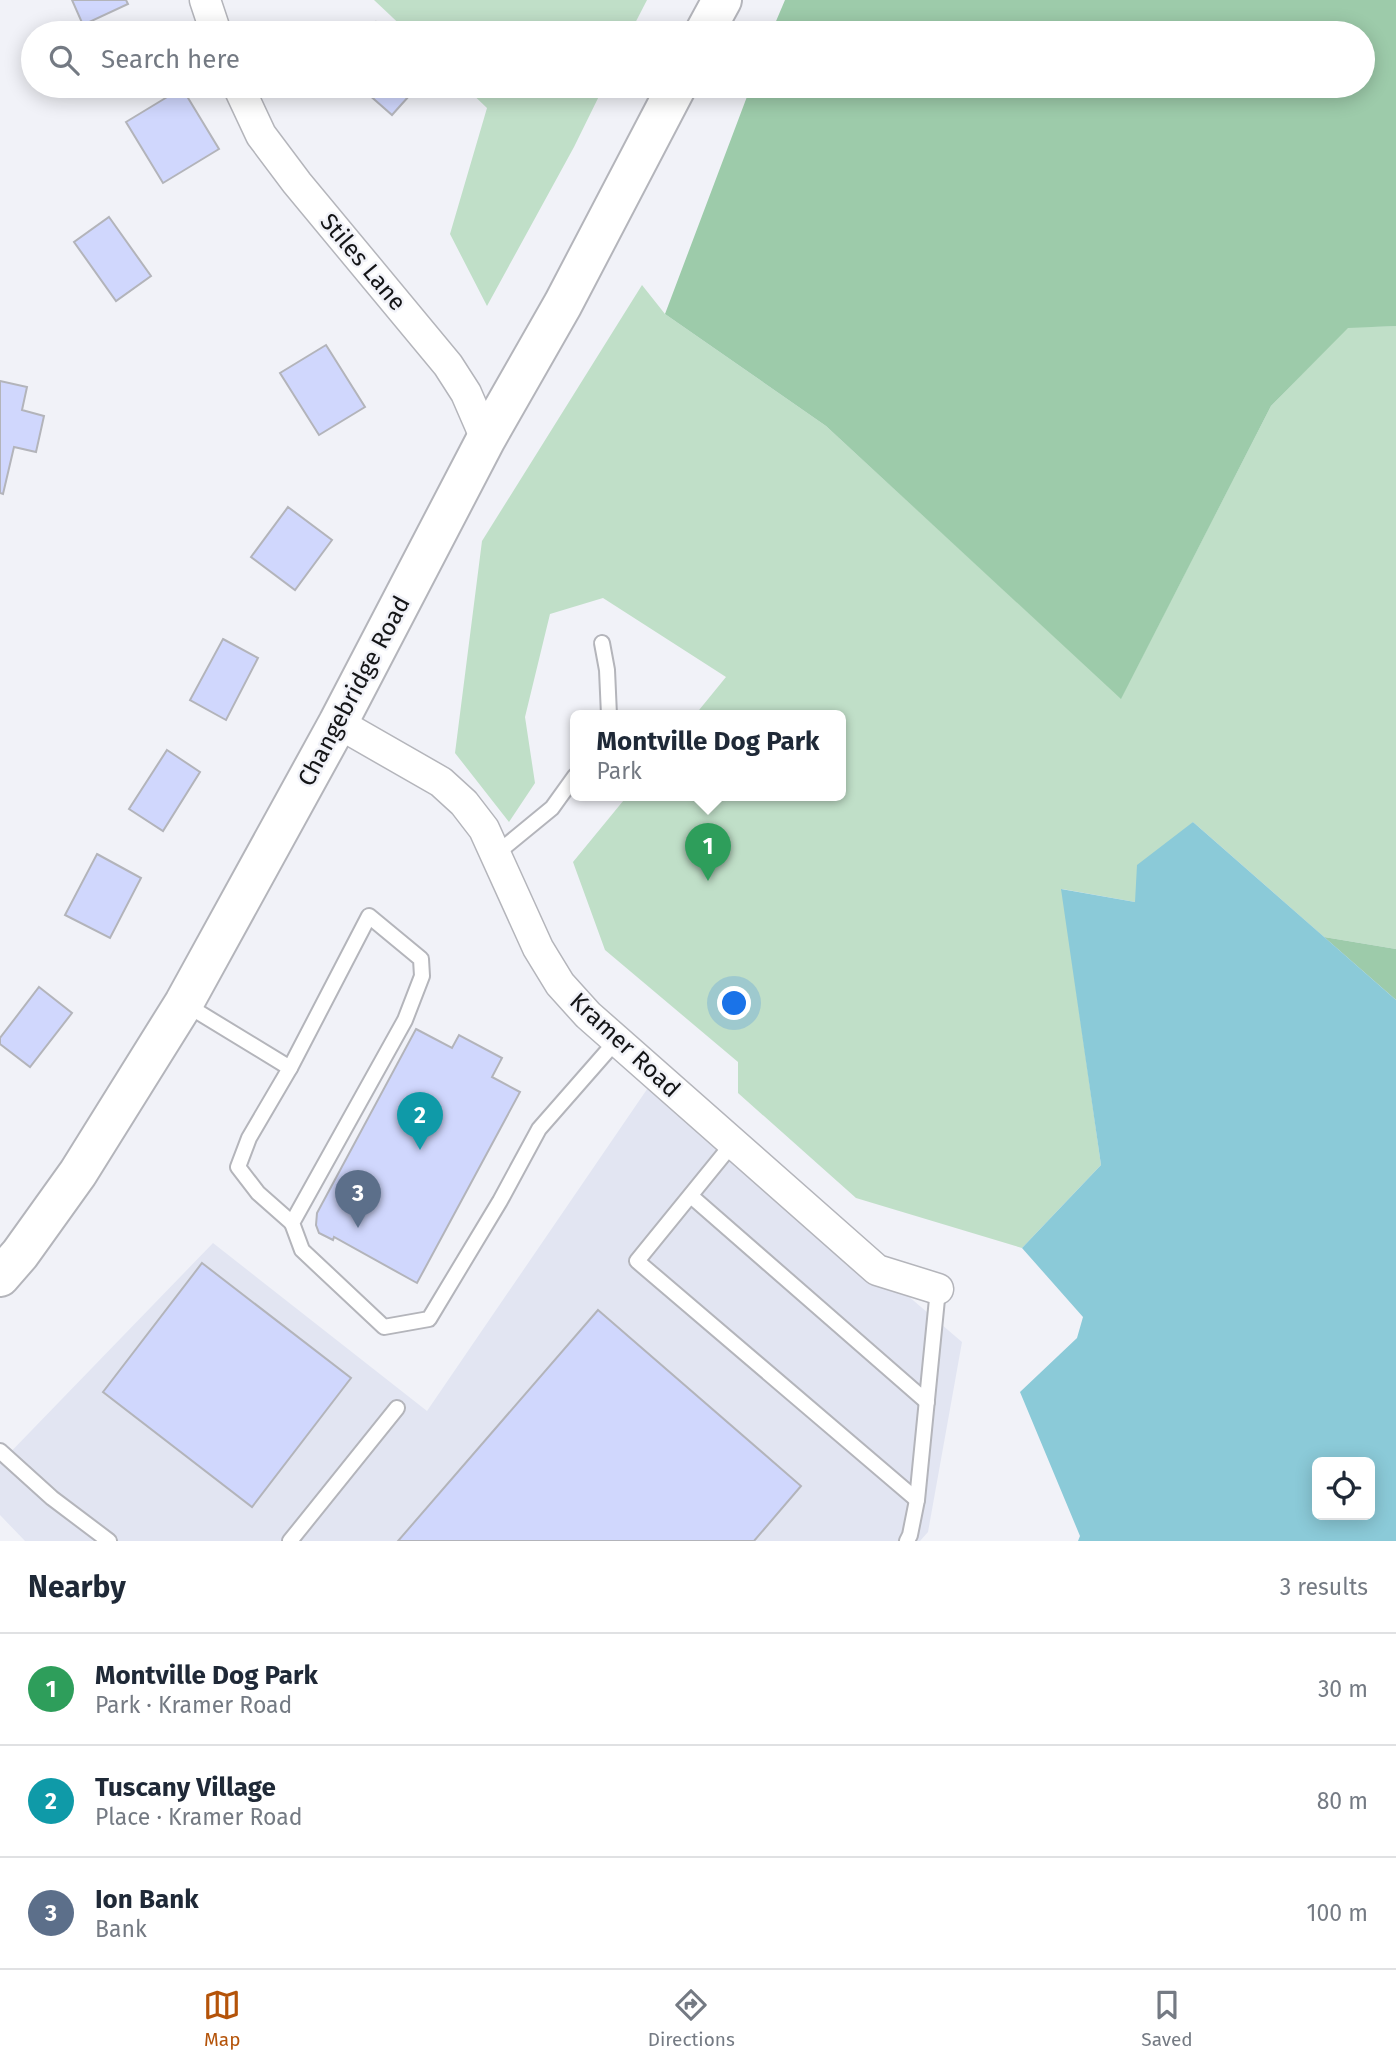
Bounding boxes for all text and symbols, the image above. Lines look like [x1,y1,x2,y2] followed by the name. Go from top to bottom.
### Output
[21,21,1375,98] search box
[45,41,83,79] icon: search
[101,44,240,75] text: Search here
[314,208,412,316] street label: Stiles Lane
[292,591,416,791] street label: Changebridge Road
[570,710,846,801] popup
[597,726,819,757] text: Montville Dog Park
[597,757,642,785] text: Park
[685,823,731,881] pin: 1
[717,986,751,1020] your location
[564,987,686,1103] street label: Kramer Road
[397,1092,443,1150] pin: 2
[335,1170,381,1228] pin: 3
[1312,1457,1375,1520] map controls
[1312,1457,1375,1520] button: locate
[28,1569,126,1605] text: Nearby
[1280,1573,1368,1601] text: 3 results
[95,1660,318,1691] text: Montville Dog Park
[46,1675,56,1703] text: 1
[1318,1675,1368,1703] text: 30 m
[95,1691,292,1719] text: Park · Kramer Road
[95,1772,276,1803] text: Tuscany Village
[45,1787,57,1815] text: 2
[1317,1787,1368,1815] text: 80 m
[95,1803,302,1831] text: Place · Kramer Road
[95,1884,199,1915] text: Ion Bank
[45,1899,57,1927] text: 3
[1307,1899,1368,1927] text: 100 m
[95,1915,147,1943] text: Bank
[203,1986,241,2051] tab: Map
[648,1986,735,2051] tab: Directions
[1141,1986,1193,2051] tab: Saved

